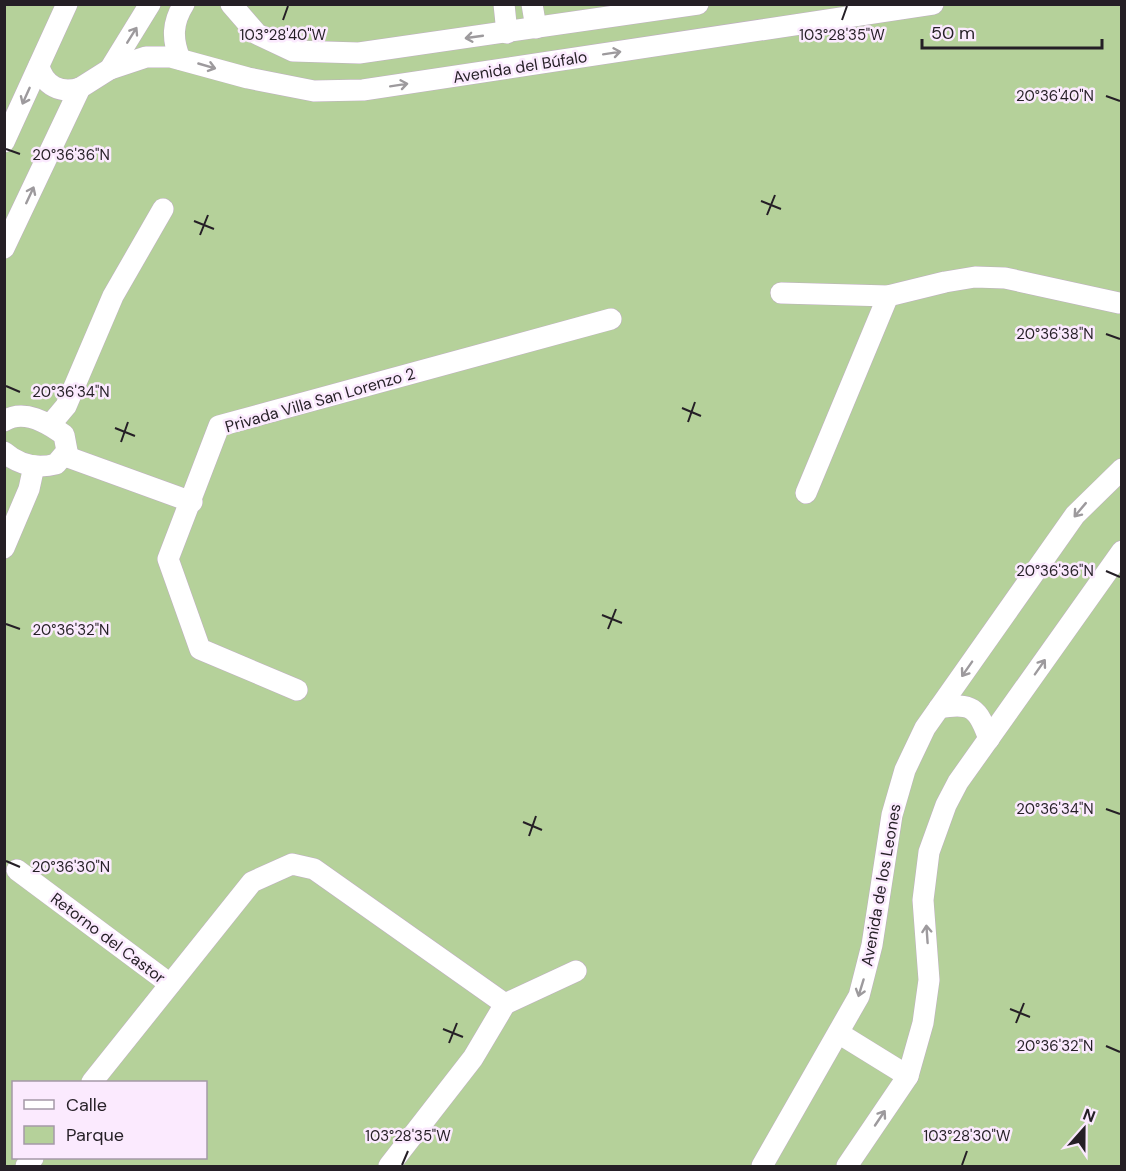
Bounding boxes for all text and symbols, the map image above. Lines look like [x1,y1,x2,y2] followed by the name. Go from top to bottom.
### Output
[922,12,1102,50] scale bar
[931,21,975,45] text: 50 m
[240,25,327,45] text: 103°28'40"W
[799,25,885,45] text: 103°28'35"W
[127,27,139,44] one-way arrow
[464,32,484,43] one-way arrow
[451,46,589,88] street label: Avenida del Búfalo
[602,47,622,58] one-way arrow
[197,61,216,72] one-way arrow
[388,79,408,90] one-way arrow
[1016,86,1094,106] text: 20°36'40"N
[19,87,30,105] one-way arrow
[32,145,110,165] text: 20°36'36"N
[24,187,36,205] one-way arrow
[1016,324,1094,344] text: 20°36'38"N
[223,363,417,437] street label: Privada Villa San Lorenzo 2
[32,382,110,402] text: 20°36'34"N
[1073,502,1087,517] one-way arrow
[1016,561,1094,581] text: 20°36'36"N
[33,620,109,640] text: 20°36'32"N
[1034,659,1046,675] one-way arrow
[961,660,973,676] one-way arrow
[1016,799,1094,819] text: 20°36'34"N
[856,802,906,968] street label: Avenida de los Leones
[32,857,110,877] text: 20°36'30"N
[46,888,170,988] street label: Retorno del Castor
[921,925,932,945] one-way arrow
[855,978,866,997] one-way arrow
[1017,1036,1093,1056] text: 20°36'32"N
[12,1081,207,1159] legend
[66,1093,107,1117] text: Calle
[1054,1099,1114,1159] north arrow
[1080,1104,1098,1127] text: N
[874,1110,886,1127] one-way arrow
[66,1123,124,1147] text: Parque
[365,1126,451,1146] text: 103°28'35"W
[924,1126,1011,1146] text: 103°28'30"W

